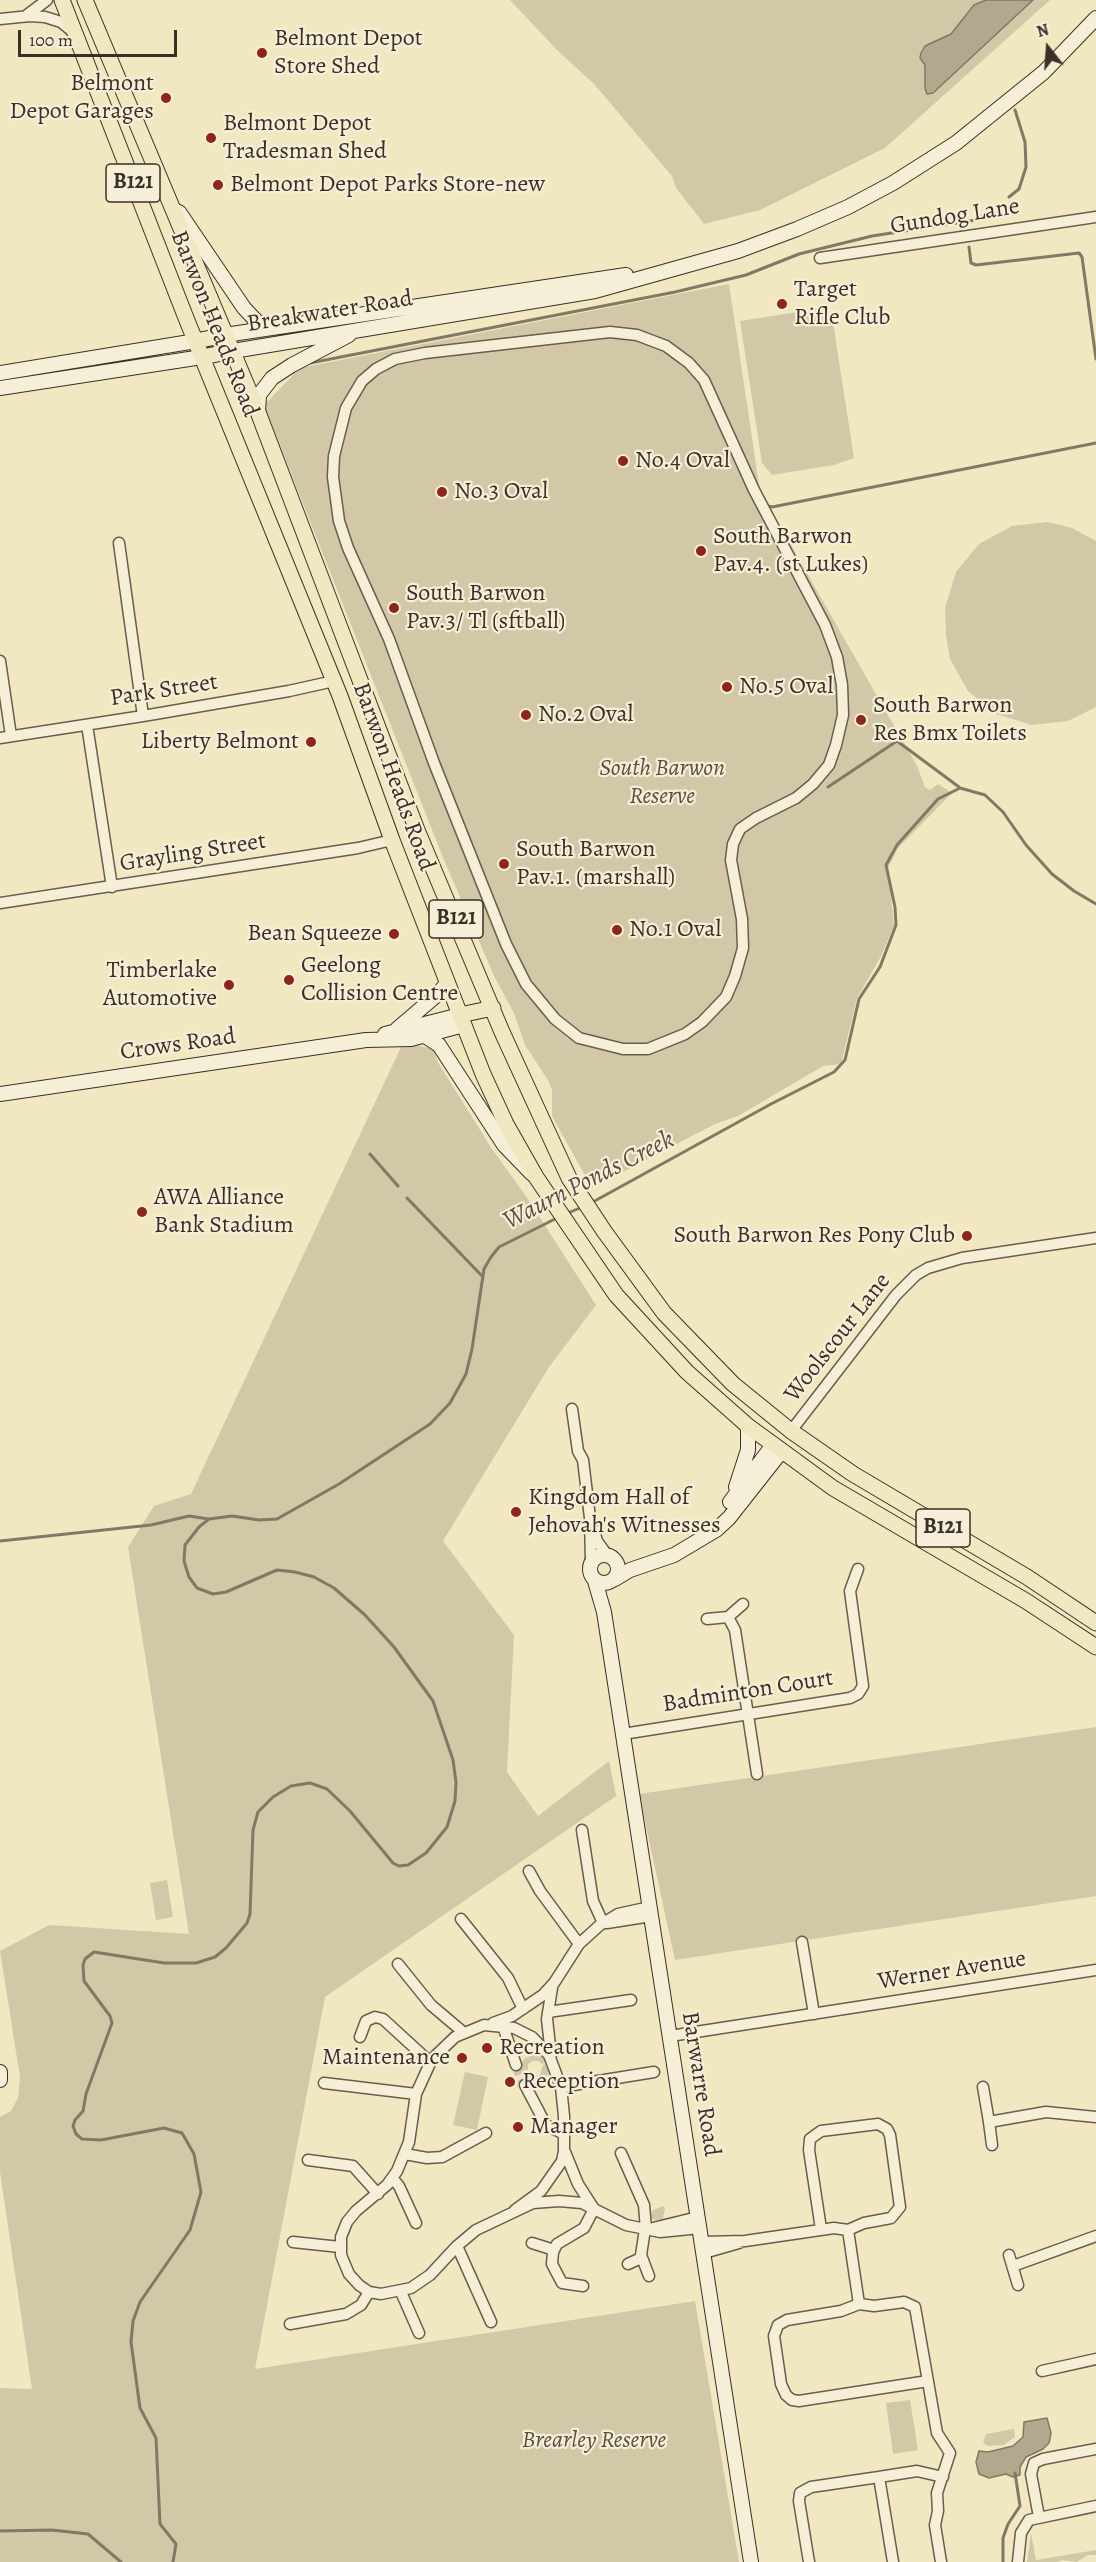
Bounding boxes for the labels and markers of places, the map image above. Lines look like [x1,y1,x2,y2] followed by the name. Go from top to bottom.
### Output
[274,25,423,81] place label: Belmont Depot Store Shed
[255,46,269,60] marker: Belmont Depot Store Shed
[10,70,154,126] place label: Belmont Depot Garages
[159,91,173,105] marker: Belmont Depot Garages
[223,110,387,166] place label: Belmont Depot Tradesman Shed
[204,131,218,145] marker: Belmont Depot Tradesman Shed
[230,171,545,199] place label: Belmont Depot Parks Store-new
[211,178,225,192] marker: Belmont Depot Parks Store-new
[794,276,891,332] place label: Target Rifle Club
[775,297,789,311] marker: Target Rifle Club
[635,447,730,475] place label: No.4 Oval
[616,454,630,468] marker: No.4 Oval
[454,478,548,506] place label: No.3 Oval
[435,485,449,499] marker: No.3 Oval
[713,523,868,579] place label: South Barwon Pav.4. (st Lukes)
[694,544,708,558] marker: South Barwon Pav.4. (st Lukes)
[406,580,565,636] place label: South Barwon Pav.3/ Tl (sftball)
[387,601,401,615] marker: South Barwon Pav.3/ Tl (sftball)
[739,673,833,701] place label: No.5 Oval
[720,680,734,694] marker: No.5 Oval
[873,692,1027,748] place label: South Barwon Res Bmx Toilets
[538,701,633,729] place label: No.2 Oval
[519,708,533,722] marker: No.2 Oval
[854,713,868,727] marker: South Barwon Res Bmx Toilets
[141,728,299,756] place label: Liberty Belmont
[304,735,318,749] marker: Liberty Belmont
[516,836,675,892] place label: South Barwon Pav.1. (marshall)
[497,857,511,871] marker: South Barwon Pav.1. (marshall)
[629,916,721,944] place label: No.1 Oval
[247,920,382,948] place label: Bean Squeeze
[610,923,624,937] marker: No.1 Oval
[387,927,401,941] marker: Bean Squeeze
[301,952,458,1008] place label: Geelong Collision Centre
[103,957,217,1013] place label: Timberlake Automotive
[282,973,296,987] marker: Geelong Collision Centre
[222,978,236,992] marker: Timberlake Automotive
[154,1184,294,1240] place label: AWA Alliance Bank Stadium
[135,1205,149,1219] marker: AWA Alliance Bank Stadium
[673,1222,955,1250] place label: South Barwon Res Pony Club
[960,1229,974,1243] marker: South Barwon Res Pony Club
[528,1484,721,1540] place label: Kingdom Hall of Jehovah's Witnesses
[509,1505,523,1519] marker: Kingdom Hall of Jehovah's Witnesses
[499,2034,605,2062] place label: Recreation
[480,2041,494,2055] marker: Recreation
[322,2044,450,2072] place label: Maintenance
[455,2051,469,2065] marker: Maintenance
[522,2068,620,2096] place label: Reception
[503,2075,517,2089] marker: Reception
[530,2113,618,2141] place label: Manager
[511,2120,525,2134] marker: Manager

